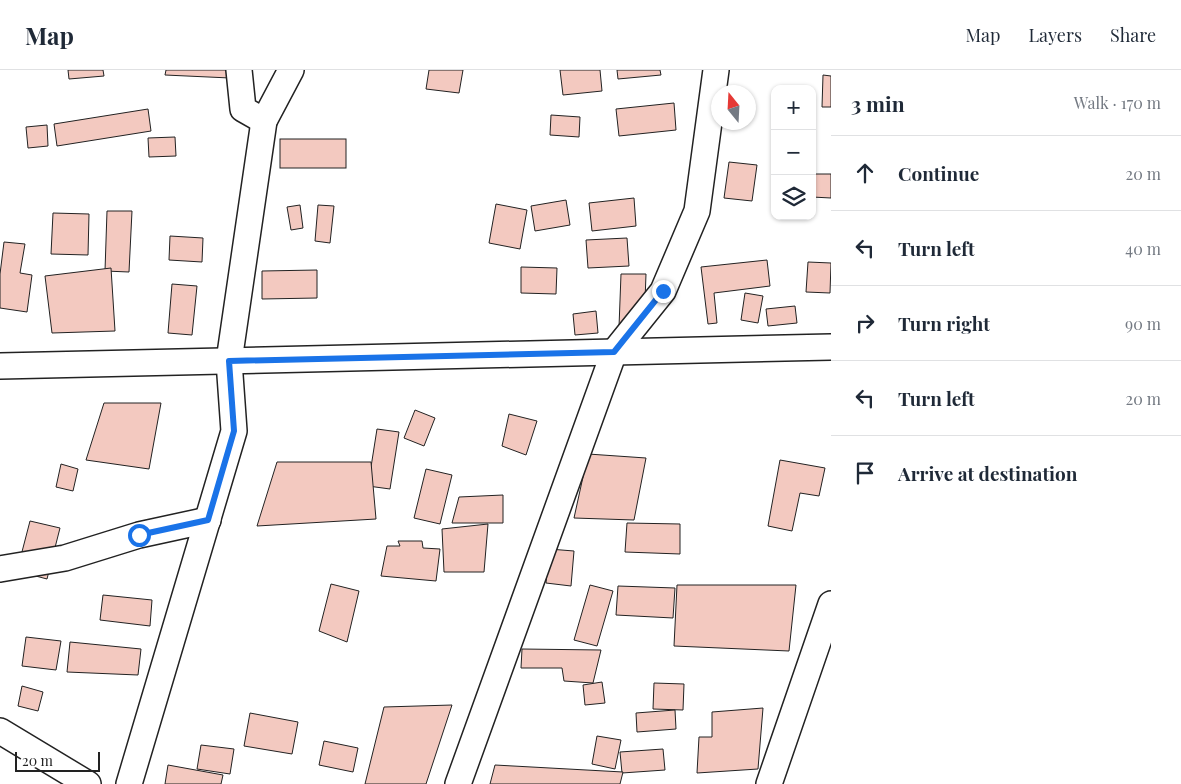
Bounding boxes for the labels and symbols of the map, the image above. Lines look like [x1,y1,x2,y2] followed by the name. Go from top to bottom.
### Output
[711,85,756,130] north arrow
[652,280,675,303] route end
[128,524,151,547] route start
[15,749,100,772] scale bar

